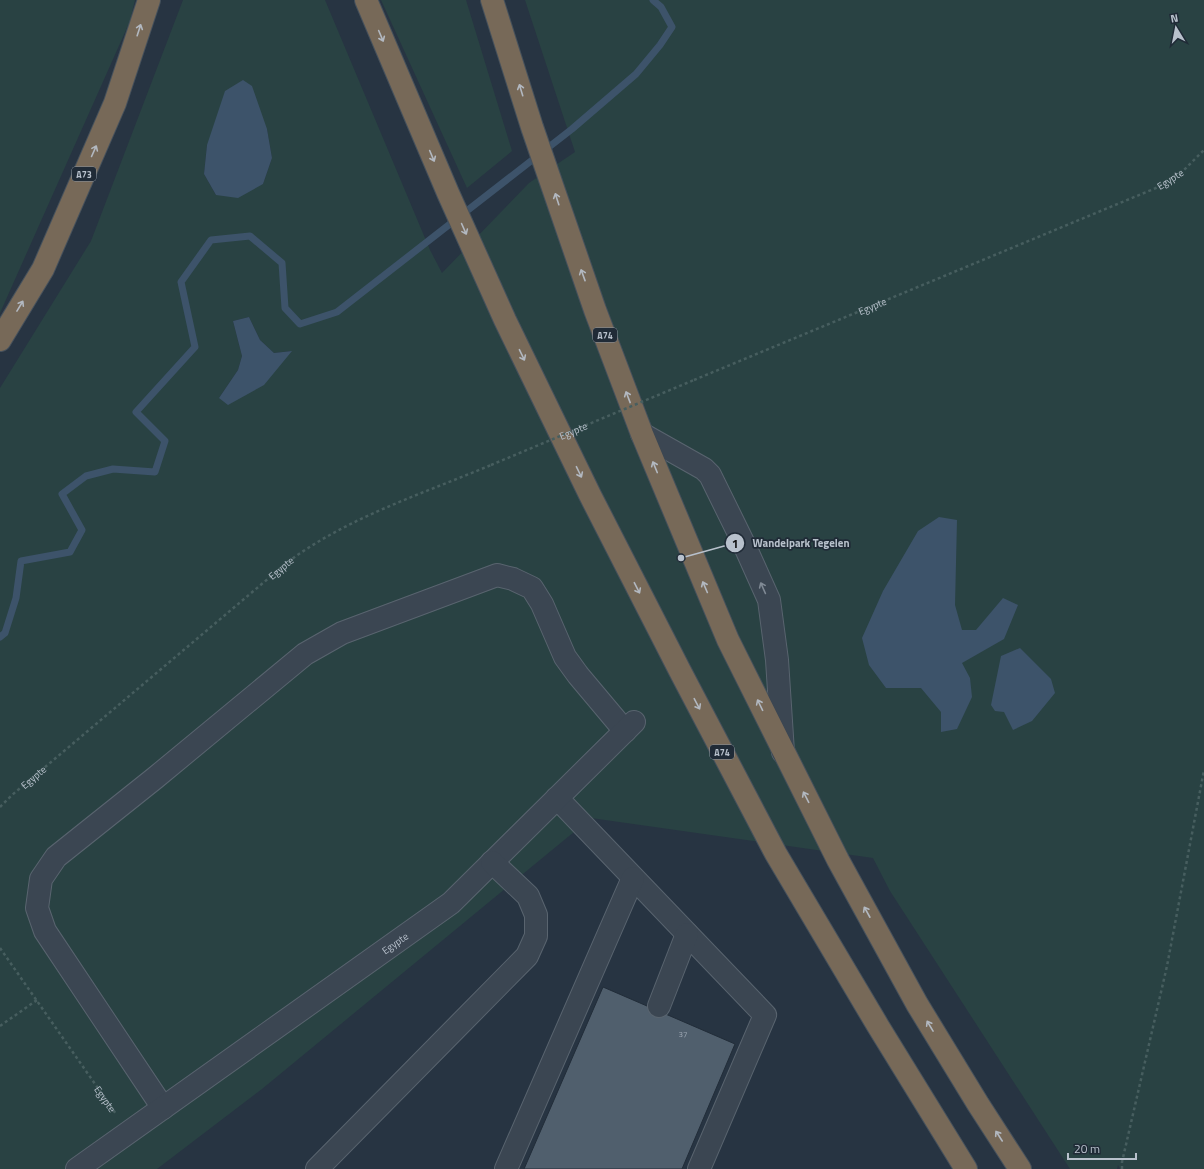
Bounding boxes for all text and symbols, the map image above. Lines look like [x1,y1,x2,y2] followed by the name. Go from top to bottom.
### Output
[1156,8,1196,48] north arrow
[1169,10,1179,27] text: N
[136,24,144,36] one-way arrow
[378,30,385,42] one-way arrow
[517,83,524,96] one-way arrow
[91,146,98,158] one-way arrow
[429,149,436,161] one-way arrow
[1154,165,1186,193] street label: Egypte
[72,167,96,181] road number: A73
[552,194,560,206] one-way arrow
[461,222,468,234] one-way arrow
[578,270,586,282] one-way arrow
[856,293,889,318] street label: Egypte
[17,300,25,312] one-way arrow
[593,328,617,342] road number: A74
[519,349,526,361] one-way arrow
[623,392,631,404] one-way arrow
[557,418,589,443] street label: Egypte
[651,462,659,474] one-way arrow
[576,466,583,478] one-way arrow
[725,532,857,555] callout: Wandelpark Tegelen
[732,534,738,553] text: 1
[753,535,849,551] text: Wandelpark Tegelen
[265,553,297,583] street label: Egypte
[634,582,642,594] one-way arrow
[701,582,709,594] one-way arrow
[759,583,767,595] one-way arrow
[694,698,701,710] one-way arrow
[756,700,763,712] one-way arrow
[710,745,734,759] road number: A74
[17,762,49,792] street label: Egypte
[802,792,809,804] one-way arrow
[862,907,870,919] one-way arrow
[379,928,411,958] street label: Egypte
[926,1021,934,1032] one-way arrow
[679,1028,687,1040] house number: 37
[91,1083,120,1115] street label: Egypte
[995,1131,1003,1142] one-way arrow
[1068,1135,1136,1161] scale bar
[1074,1139,1100,1158] text: 20 m

